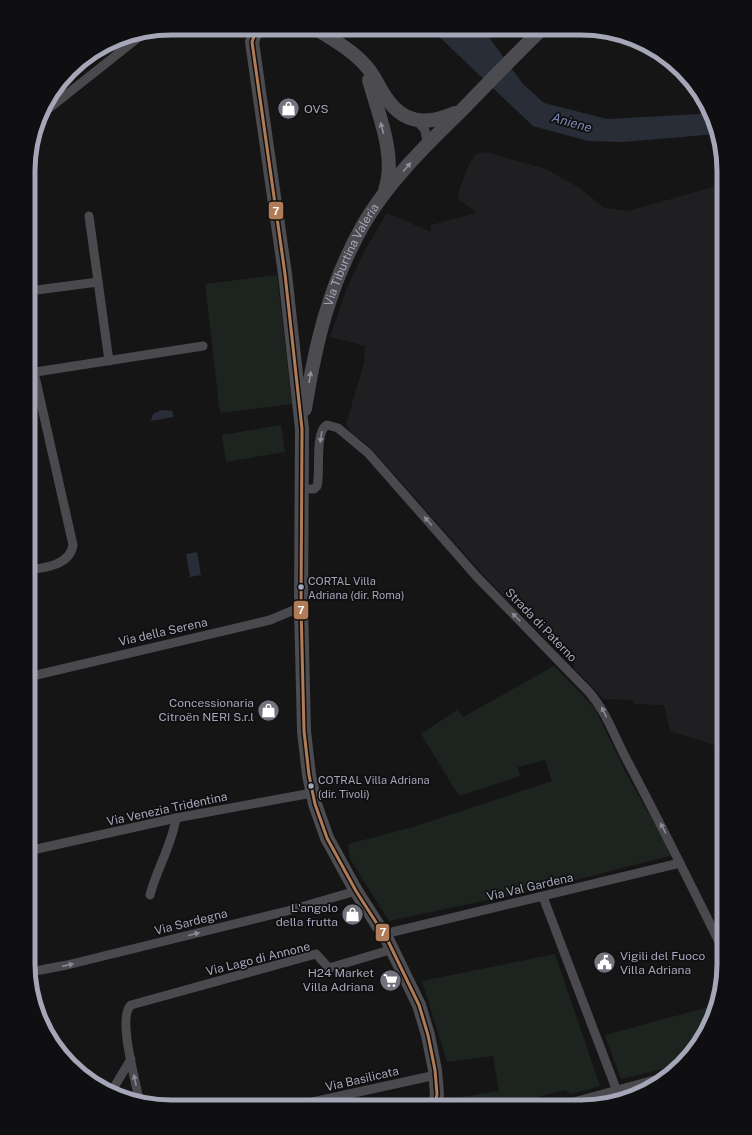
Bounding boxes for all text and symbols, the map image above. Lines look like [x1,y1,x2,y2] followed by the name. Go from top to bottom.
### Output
[275,96,301,122] shop icon: OVS
[304,102,329,116] place label: OVS
[550,110,593,135] water label: Aniene
[379,122,385,135] one-way arrow
[403,161,412,172] one-way arrow
[268,201,284,220] line badge: 7
[321,201,382,308] street label: Via Tiburtina Valeria
[273,205,280,217] text: 7
[307,371,313,383] one-way arrow
[318,431,324,444] one-way arrow
[424,517,433,526] one-way arrow
[308,575,404,601] place label: CORTAL Villa Adriana (dir. Roma)
[296,582,306,592] marker: CORTAL Villa Adriana (dir. Roma)
[502,585,580,665] street label: Strada di Paterno
[293,600,309,620] line badge: 7
[298,604,305,616] text: 7
[511,612,521,622] one-way arrow
[117,615,209,649] street label: Via della Serena
[158,696,254,724] place label: Concessionaria Citroën NERI S.r.l
[256,697,282,723] shop icon: Concessionaria Citroën NERI S.r.l
[601,707,607,718] one-way arrow
[318,774,430,800] place label: COTRAL Villa Adriana (dir. Tivoli)
[306,781,316,791] marker: COTRAL Villa Adriana (dir. Tivoli)
[105,789,229,829] street label: Via Venezia Tridentina
[660,822,666,834] one-way arrow
[485,870,575,904] street label: Via Val Gardena
[276,901,338,929] place label: L'angolo della frutta
[340,902,366,928] shop icon: L'angolo della frutta
[153,906,229,938] street label: Via Sardegna
[375,923,390,942] line badge: 7
[380,926,387,938] text: 7
[188,930,200,936] one-way arrow
[205,939,312,979] street label: Via Lago di Annone
[620,949,706,977] place label: Vigili del Fuoco Villa Adriana
[592,950,618,976] public building icon: Vigili del Fuoco Villa Adriana
[62,961,74,967] one-way arrow
[303,966,374,994] place label: H24 Market Villa Adriana
[377,967,403,993] supermarket icon: H24 Market Villa Adriana
[324,1064,400,1094] street label: Via Basilicata
[132,1073,138,1086] one-way arrow

